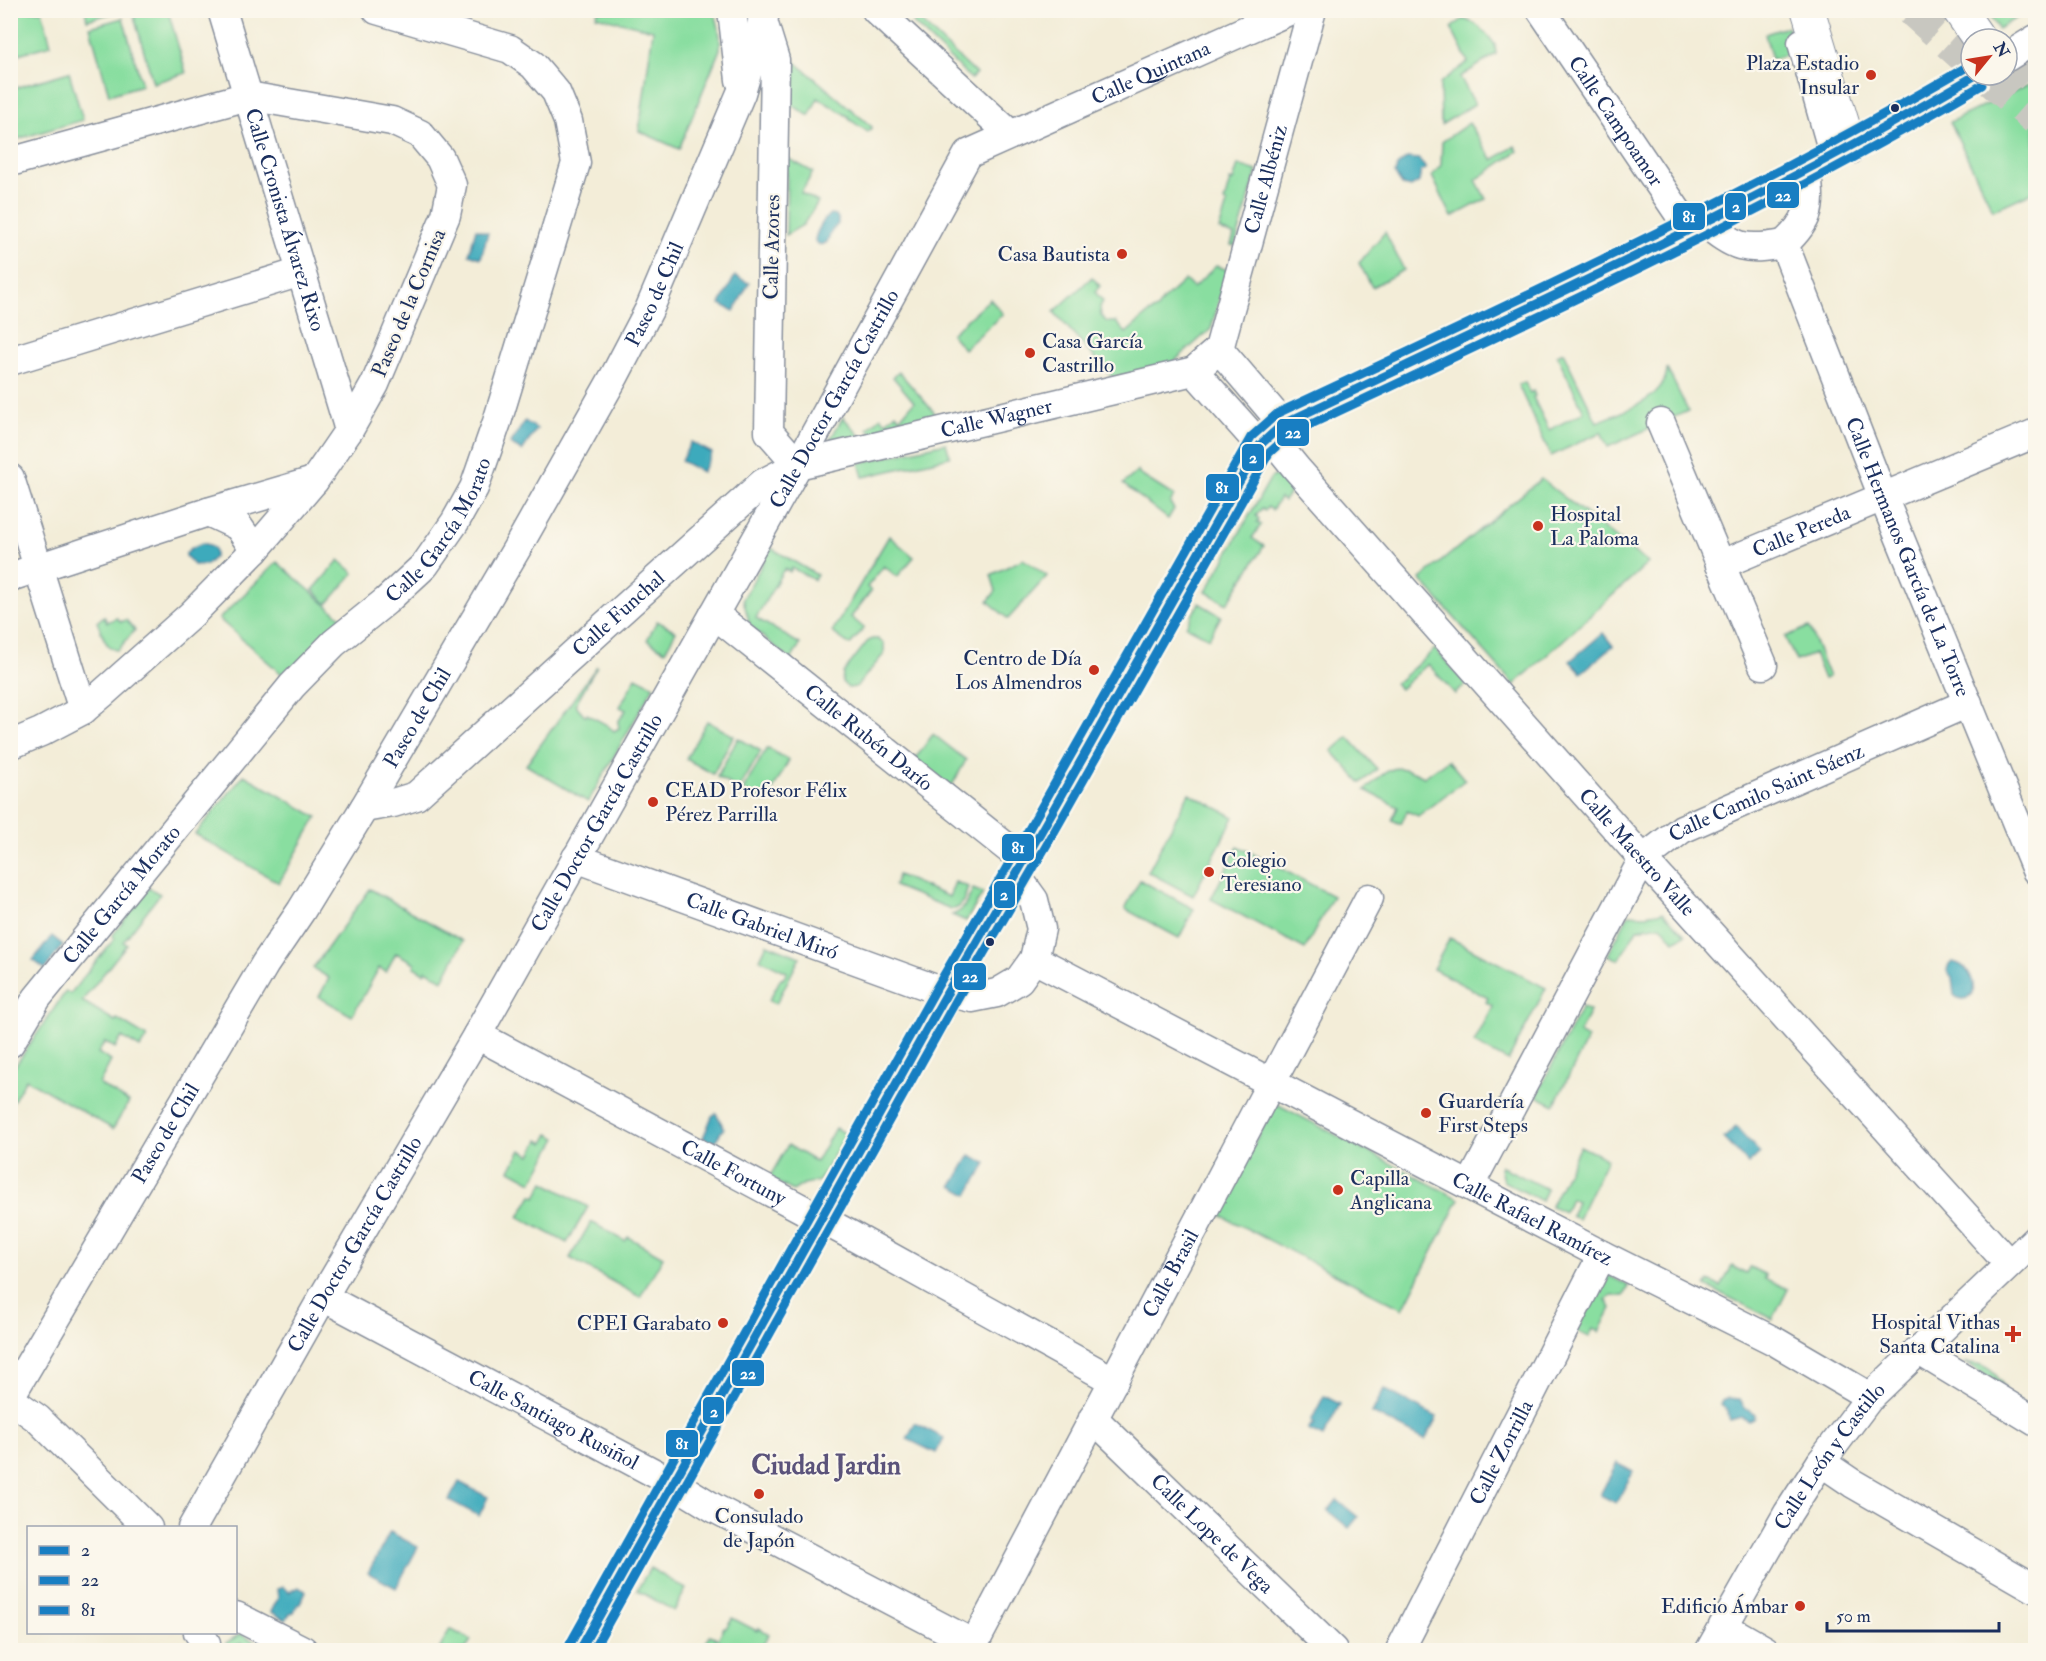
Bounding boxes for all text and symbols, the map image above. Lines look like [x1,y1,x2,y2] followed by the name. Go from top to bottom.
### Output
[1959,27,2019,87] north arrow
[1087,34,1215,111] street label: Calle Quintana
[1988,38,2014,62] text: N
[1746,50,1859,101] place label: Plaza Estadio Insular
[1562,51,1670,191] street label: Calle Campoamor
[1864,68,1878,82] marker: Plaza Estadio Insular
[1889,102,1901,114] unlabelled marker
[239,105,332,334] street label: Calle Cronista Álvarez Rixo
[1238,122,1293,237] street label: Calle Albéniz
[1766,181,1800,209] line badge: 22
[1775,186,1791,206] text: 22
[1724,192,1747,221] line badge: 2
[758,194,786,300] street label: Calle Azores
[1732,197,1740,217] text: 2
[1672,202,1706,231] line badge: 81
[1682,207,1696,227] text: 81
[366,224,453,381] street label: Paseo de la Cornisa
[619,237,690,351] street label: Paseo de Chil
[998,241,1110,268] place label: Casa Bautista
[1115,247,1129,261] marker: Casa Bautista
[763,284,905,513] street label: Calle Doctor García Castrillo
[1042,328,1143,379] place label: Casa García Castrillo
[1023,346,1037,360] marker: Casa García Castrillo
[938,392,1055,444] street label: Calle Wagner
[1840,413,1977,701] street label: Calle Hermanos García de La Torre
[1276,418,1310,447] line badge: 22
[1285,423,1301,443] text: 22
[1241,443,1265,472] line badge: 2
[1249,448,1257,468] text: 2
[379,454,497,609] street label: Calle García Morato
[1205,473,1240,502] line badge: 81
[1215,478,1229,498] text: 81
[1748,498,1855,564] street label: Calle Pereda
[1550,501,1639,552] place label: Hospital La Paloma
[1531,519,1545,533] marker: Hospital La Paloma
[566,564,671,662] street label: Calle Funchal
[955,645,1082,696] place label: Centro de Día Los Almendros
[377,662,457,773] street label: Paseo de Chil
[1087,663,1101,677] marker: Centro de Día Los Almendros
[799,678,939,797] street label: Calle Rubén Darío
[524,709,669,937] street label: Calle Doctor García Castrillo
[1663,737,1868,848] street label: Calle Camilo Saint Sáenz
[665,777,848,828] place label: CEAD Profesor Félix Pérez Parrilla
[1573,782,1702,922] street label: Calle Maestro Valle
[646,795,660,809] marker: CEAD Profesor Félix Pérez Parrilla
[56,819,187,970] street label: Calle García Morato
[1001,833,1035,862] line badge: 81
[1011,838,1025,858] text: 81
[1221,847,1302,898] place label: Colegio Teresiano
[1202,865,1216,879] marker: Colegio Teresiano
[993,880,1016,909] line badge: 2
[1000,885,1008,905] text: 2
[682,886,842,966] street label: Calle Gabriel Miró
[984,936,996,948] unlabelled marker
[953,962,987,991] line badge: 22
[962,967,978,987] text: 22
[125,1078,206,1188] street label: Paseo de Chil
[1438,1088,1528,1139] place label: Guardería First Steps
[1419,1106,1433,1120] marker: Guardería First Steps
[281,1131,428,1357] street label: Calle Doctor García Castrillo
[676,1133,792,1212] street label: Calle Fortuny
[1349,1165,1432,1216] place label: Capilla Anglicana
[1447,1166,1617,1272] street label: Calle Rafael Ramírez
[1331,1183,1345,1197] marker: Capilla Anglicana
[1136,1224,1205,1322] street label: Calle Brasil
[1871,1309,2000,1360] place label: Hospital Vithas Santa Catalina
[577,1310,711,1337] place label: CPEI Garabato
[716,1316,730,1330] marker: CPEI Garabato
[2004,1325,2022,1343] marker: Hospital Vithas Santa Catalina
[731,1359,765,1387] line badge: 22
[463,1363,644,1476] street label: Calle Santiago Rusiñol
[740,1364,756,1384] text: 22
[1768,1376,1891,1535] street label: Calle León y Castillo
[1463,1395,1539,1509] street label: Calle Zorrilla
[702,1396,725,1425] line badge: 2
[710,1402,718,1422] text: 2
[665,1429,699,1458] line badge: 81
[675,1434,689,1454] text: 81
[751,1449,901,1482] district label: Ciudad Jardin
[1145,1468,1280,1599] street label: Calle Lope de Vega
[752,1487,766,1501] marker: Consulado de Japón
[715,1503,803,1554] place label: Consulado de Japón
[27,1526,237,1634] legend
[81,1539,90,1562] text: 2
[81,1569,99,1592] text: 22
[1661,1593,1788,1620] place label: Edificio Ámbar
[1827,1595,2000,1633] scale bar
[81,1599,96,1622] text: 81
[1793,1599,1807,1613] marker: Edificio Ámbar
[1836,1605,1871,1628] text: 50 m

